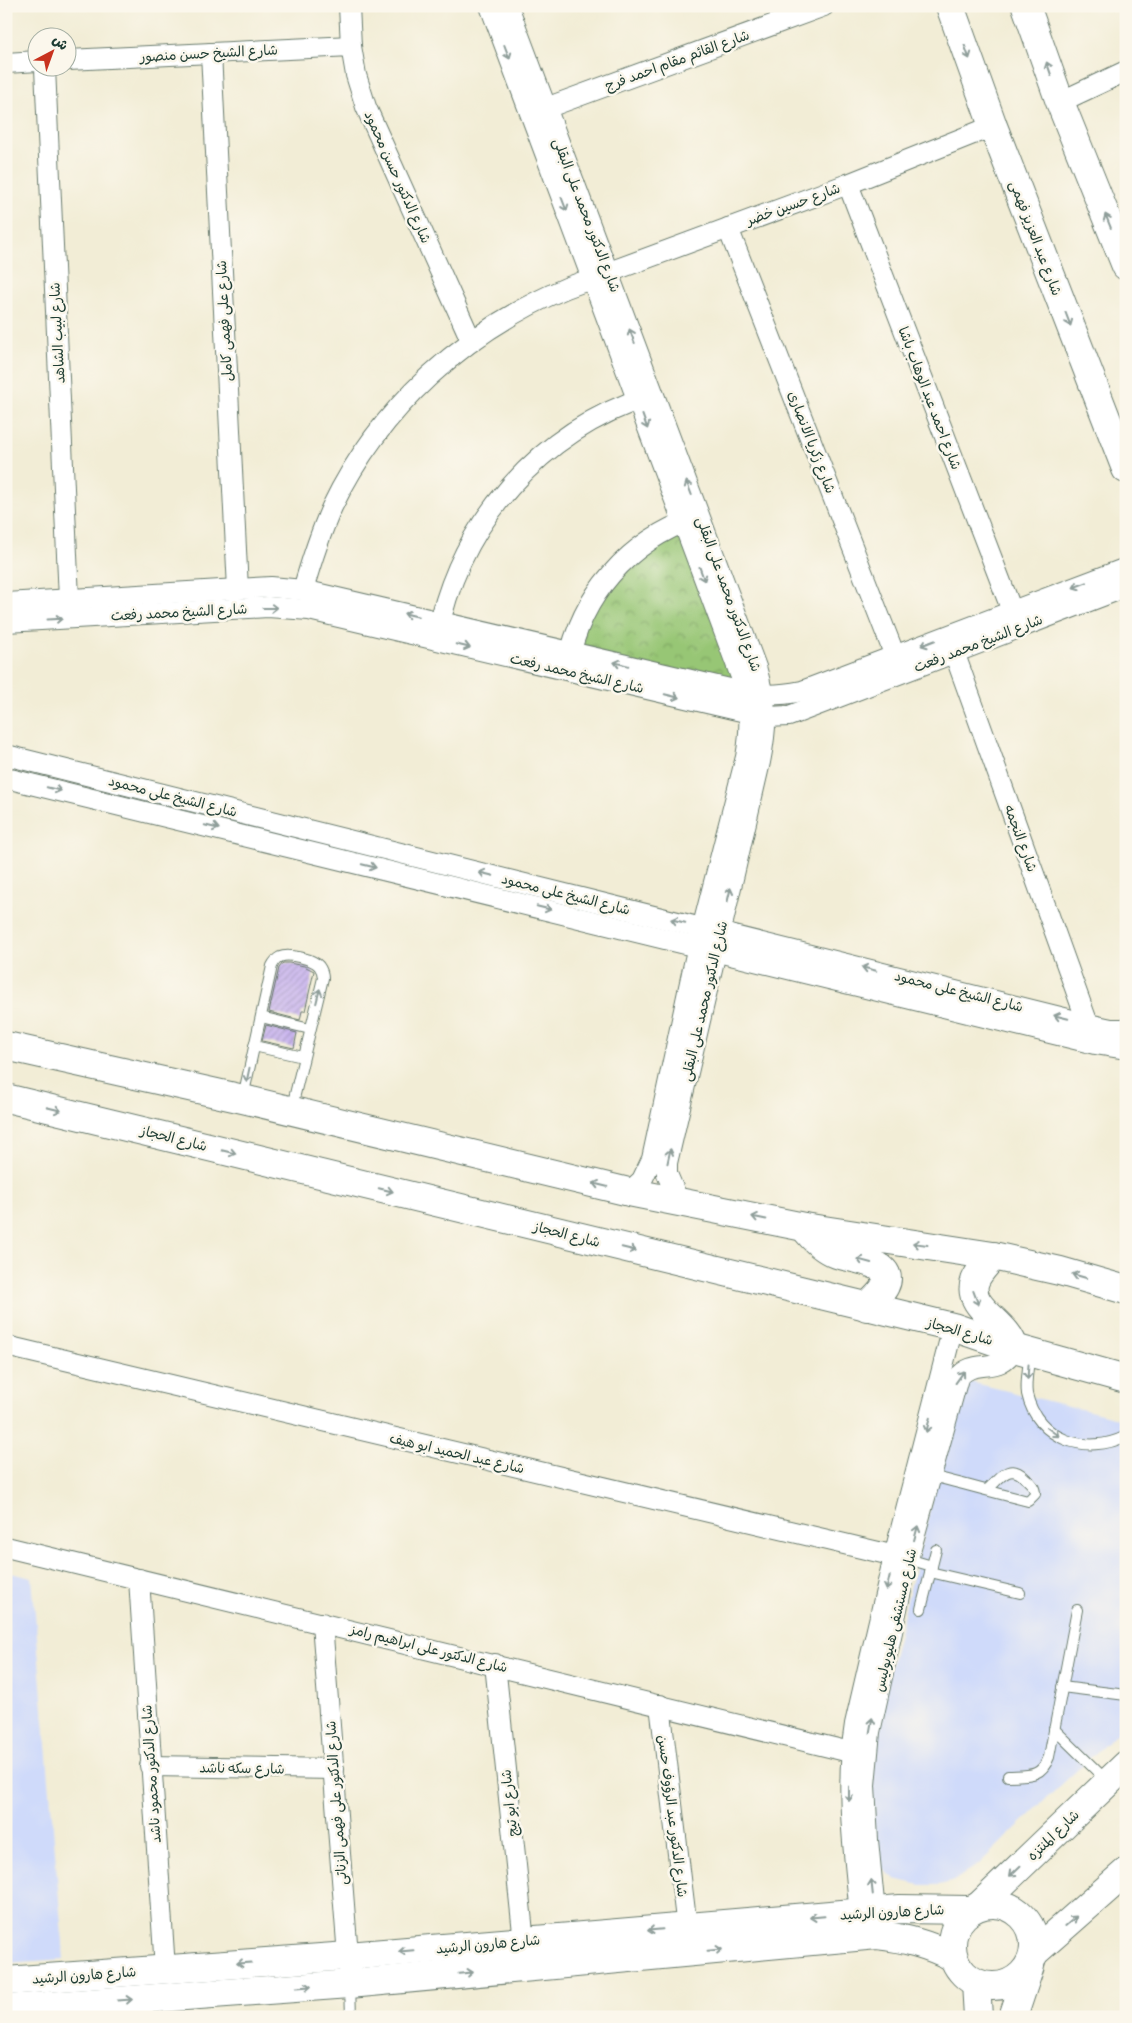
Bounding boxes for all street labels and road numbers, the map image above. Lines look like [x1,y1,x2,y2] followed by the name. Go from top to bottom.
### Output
[602,26,753,96] street label: شارع القائم مقام احمد فرج
[139,41,278,67] street label: شارع الشيخ حسن منصور
[360,108,434,247] street label: شارع الدكتور حسن محمود
[548,136,624,295] street label: شارع الدكتور محمد على البقلى
[1005,178,1065,298] street label: شارع عبد العزيز فهمى
[743,180,843,231] street label: شارع حسين خضر
[213,260,237,382] street label: شارع على فهمى كامل
[46,282,70,384] street label: شارع لبيب الشاهد
[893,324,965,472] street label: شارع احمد عبد الوهاب باشا
[783,388,839,496] street label: شارع زكريا الانصارى
[692,514,765,674] street label: شارع الدكتور محمد على البقلى
[110,600,248,626] street label: شارع الشيخ محمد رفعت
[911,611,1045,677] street label: شارع الشيخ محمد رفعت
[508,650,645,698] street label: شارع الشيخ محمد رفعت
[106,772,239,822] street label: شارع الشيخ على محمود
[1000,802,1041,875] street label: شارع النجمه
[499,870,632,920] street label: شارع الشيخ على محمود
[678,919,732,1083] street label: شارع الدكتور محمد على البقلى
[892,967,1025,1017] street label: شارع الشيخ على محمود
[138,1122,209,1156] street label: شارع الحجاز
[531,1218,602,1252] street label: شارع الحجاز
[924,1314,995,1350] street label: شارع الحجاز
[388,1430,526,1478] street label: شارع عبد الحميد ابو هيف
[871,1547,921,1694] street label: شارع مستشفى هليوبوليس
[347,1620,509,1678] street label: شارع الدكتور على ابراهيم رامز
[138,1704,166,1844] street label: شارع الدكتور محمود ناشد
[322,1720,352,1886] street label: شارع الدكتور على فهمى الزناتى
[653,1734,691,1898] street label: شارع الدكتور عبد الرؤوف حسن
[199,1759,285,1779] street label: شارع سكه ناشد
[498,1769,522,1837] street label: شارع ابو تيج
[1024,1806,1084,1865] street label: شارع المنتزه
[839,1901,945,1925] street label: شارع هارون الرشيد
[435,1931,541,1959] street label: شارع هارون الرشيد
[31,1963,137,1989] street label: شارع هارون الرشيد

